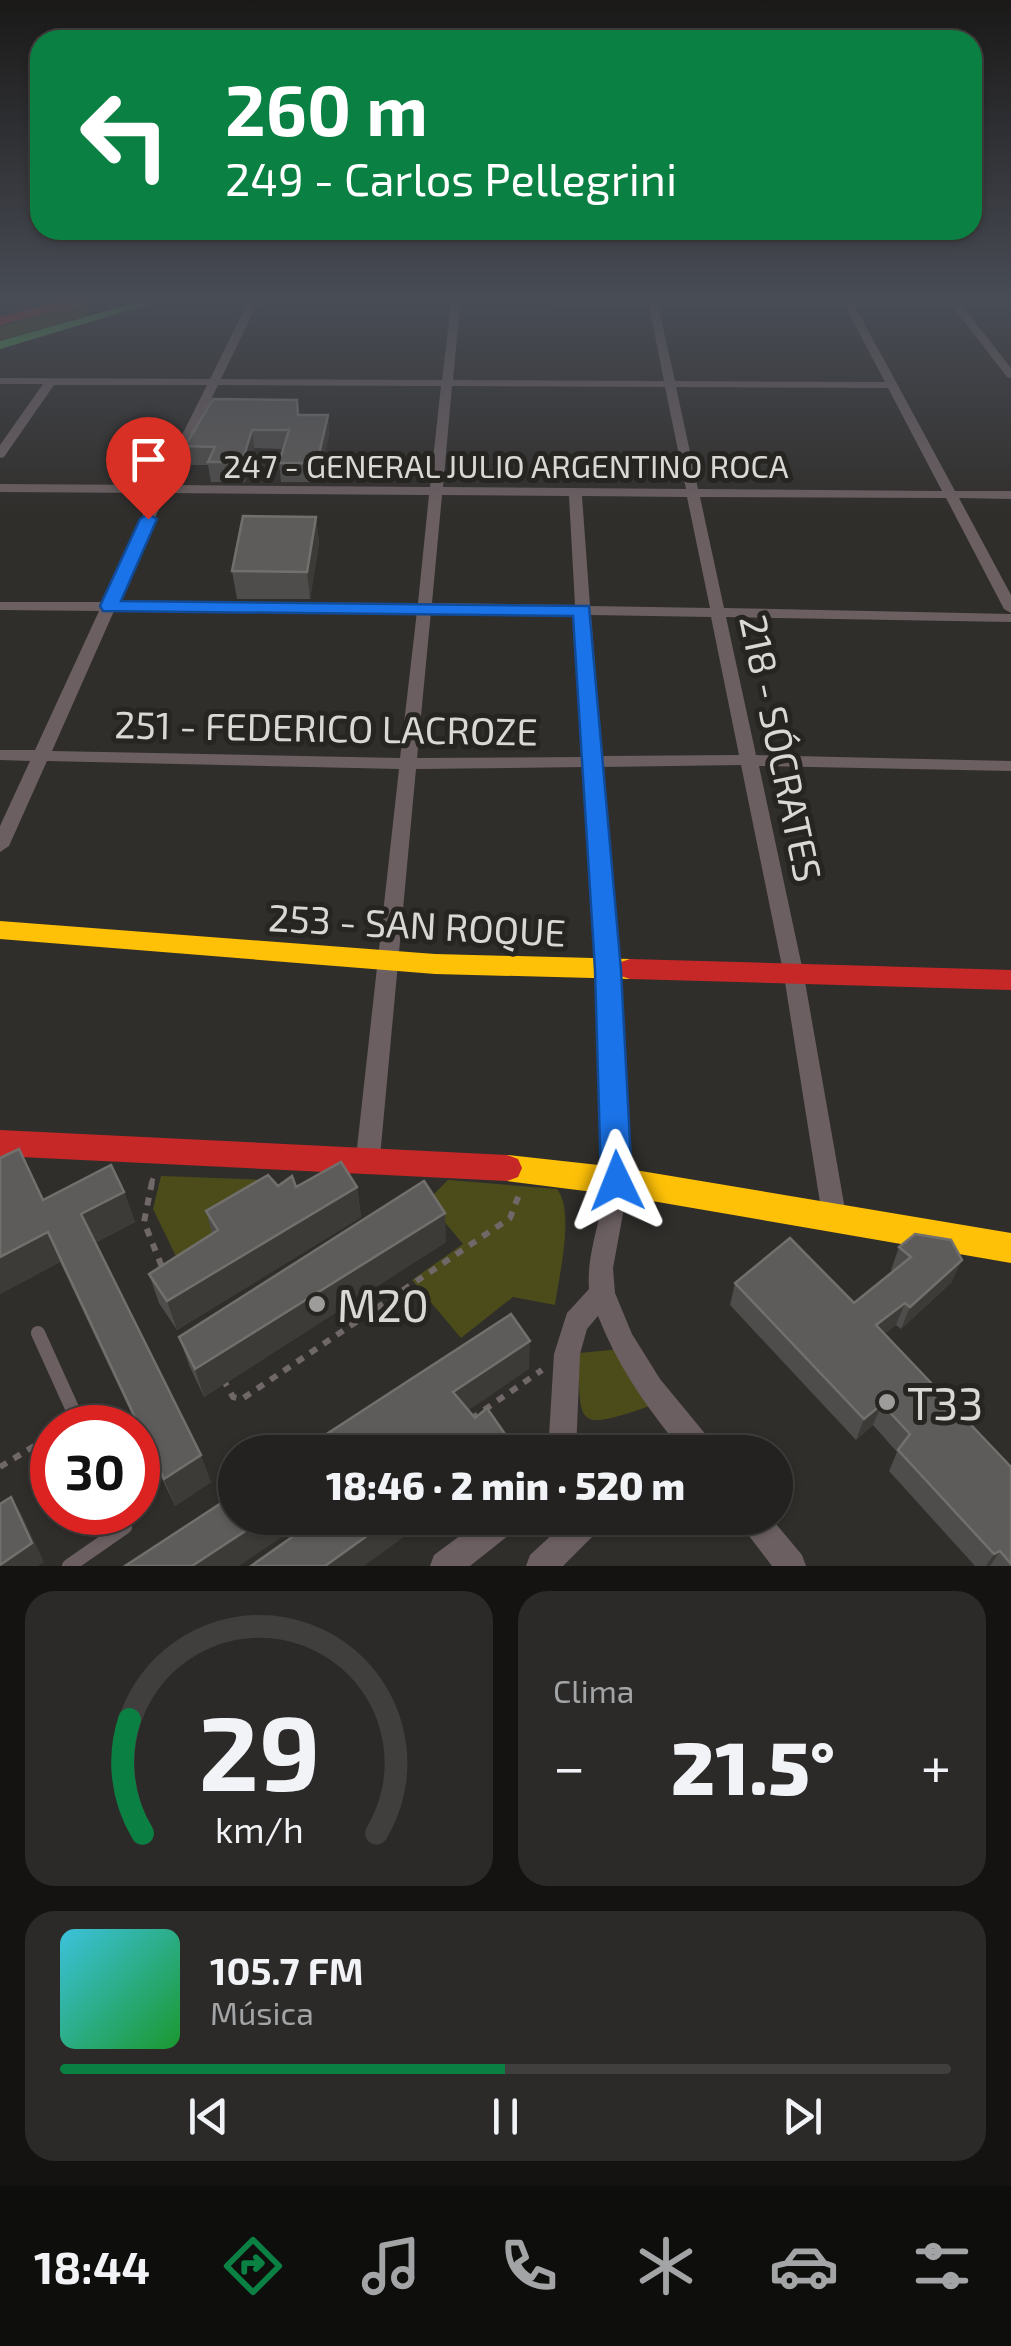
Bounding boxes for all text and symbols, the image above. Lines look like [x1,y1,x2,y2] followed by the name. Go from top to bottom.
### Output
[225,66,428,150] text: 260 m
[60,70,190,200] icon: left
[225,151,677,205] text: 249 - Carlos Pellegrini
[106,417,191,520] pin
[121,432,176,487] icon: arrive
[223,446,789,484] street label: 247 - GENERAL JULIO ARGENTINO ROCA
[731,610,833,886] street label: 218 - SÓCRATES
[114,700,538,754] street label: 251 - FEDERICO LACROZE
[267,893,567,955] street label: 253 - SAN ROQUE
[565,1129,669,1233] position arrow
[337,1277,429,1331] place label: M20
[306,1293,328,1315] marker: M20
[907,1375,983,1429] place label: T33
[876,1391,898,1413] marker: T33
[30,1405,160,1535] speed limit sign: 30
[326,1462,685,1508] text: 18:46 · 2 min · 520 m
[553,1671,634,1709] text: Clima
[198,1687,320,1812] text: 29
[671,1720,835,1810] text: 21.5°
[553,1732,585,1798] text: −
[921,1732,951,1798] text: +
[215,1807,303,1850] text: km/h
[210,1947,364,1993] text: 105.7 FM
[210,1993,314,2031] text: Música
[181,2089,236,2144] icon: previous
[478,2089,533,2144] icon: pause
[775,2089,830,2144] icon: next
[218,2231,288,2301] icon: directions
[356,2231,426,2301] icon: music
[494,2231,564,2301] icon: phone
[631,2231,701,2301] icon: climate
[769,2231,839,2301] icon: car
[907,2231,977,2301] icon: filters
[34,2239,150,2293] text: 18:44

